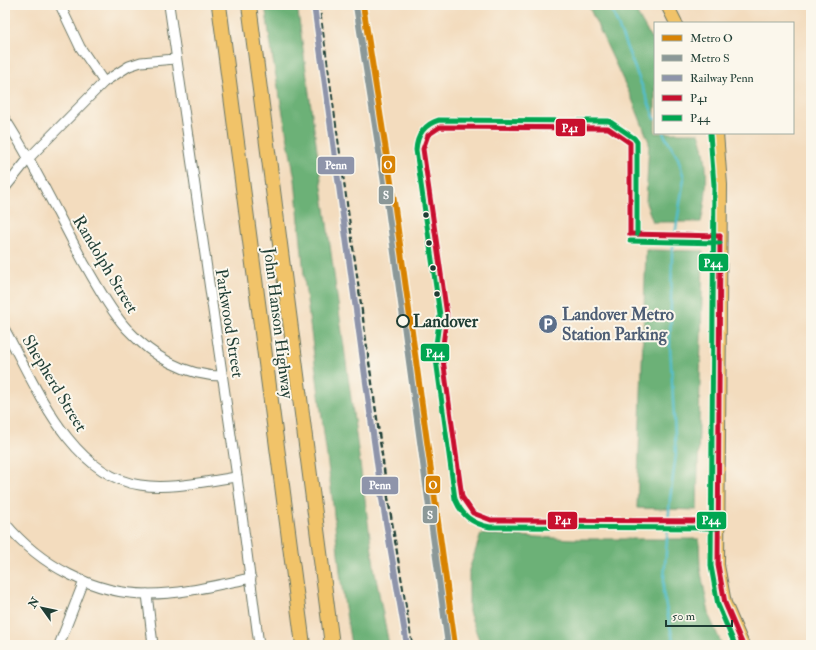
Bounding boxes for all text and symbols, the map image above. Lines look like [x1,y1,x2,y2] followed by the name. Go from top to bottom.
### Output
[654,22,794,134] legend
[690,31,733,46] text: Metro O
[690,51,730,66] text: Metro S
[690,71,754,86] text: Railway Penn
[690,91,708,106] text: P41
[690,111,710,126] text: P44
[555,118,586,137] line badge: P41
[562,122,578,136] text: P41
[381,155,396,174] line badge: O
[317,156,355,175] line badge: Penn
[325,159,347,172] text: Penn
[384,159,393,172] text: O
[378,185,394,205] line badge: S
[383,189,389,202] text: S
[421,210,431,220] unlabelled marker
[67,211,143,318] street label: Randolph Street
[424,238,434,248] unlabelled marker
[258,245,298,401] street label: John Hanson Highway
[698,253,729,272] line badge: P44
[704,257,723,271] text: P44
[428,263,438,273] unlabelled marker
[210,267,249,380] street label: Parkwood Street
[432,289,442,299] unlabelled marker
[562,304,674,346] place label: Landover Metro Station Parking
[413,311,479,332] place label: Landover
[537,313,559,335] parking icon: Landover Metro Station Parking
[396,314,410,328] marker: Landover
[17,331,92,436] street label: Shepherd Street
[420,343,450,362] line badge: P44
[426,347,445,361] text: P44
[425,475,441,494] line badge: O
[361,476,399,495] line badge: Penn
[369,479,391,492] text: Penn
[429,479,438,492] text: O
[422,505,438,524] line badge: S
[427,509,433,522] text: S
[547,511,578,530] line badge: P41
[696,511,727,530] line badge: P44
[555,514,571,528] text: P41
[702,514,721,528] text: P44
[22,588,62,628] north arrow
[25,594,43,611] text: N
[666,602,732,628] scale bar
[672,609,696,624] text: 50 m

